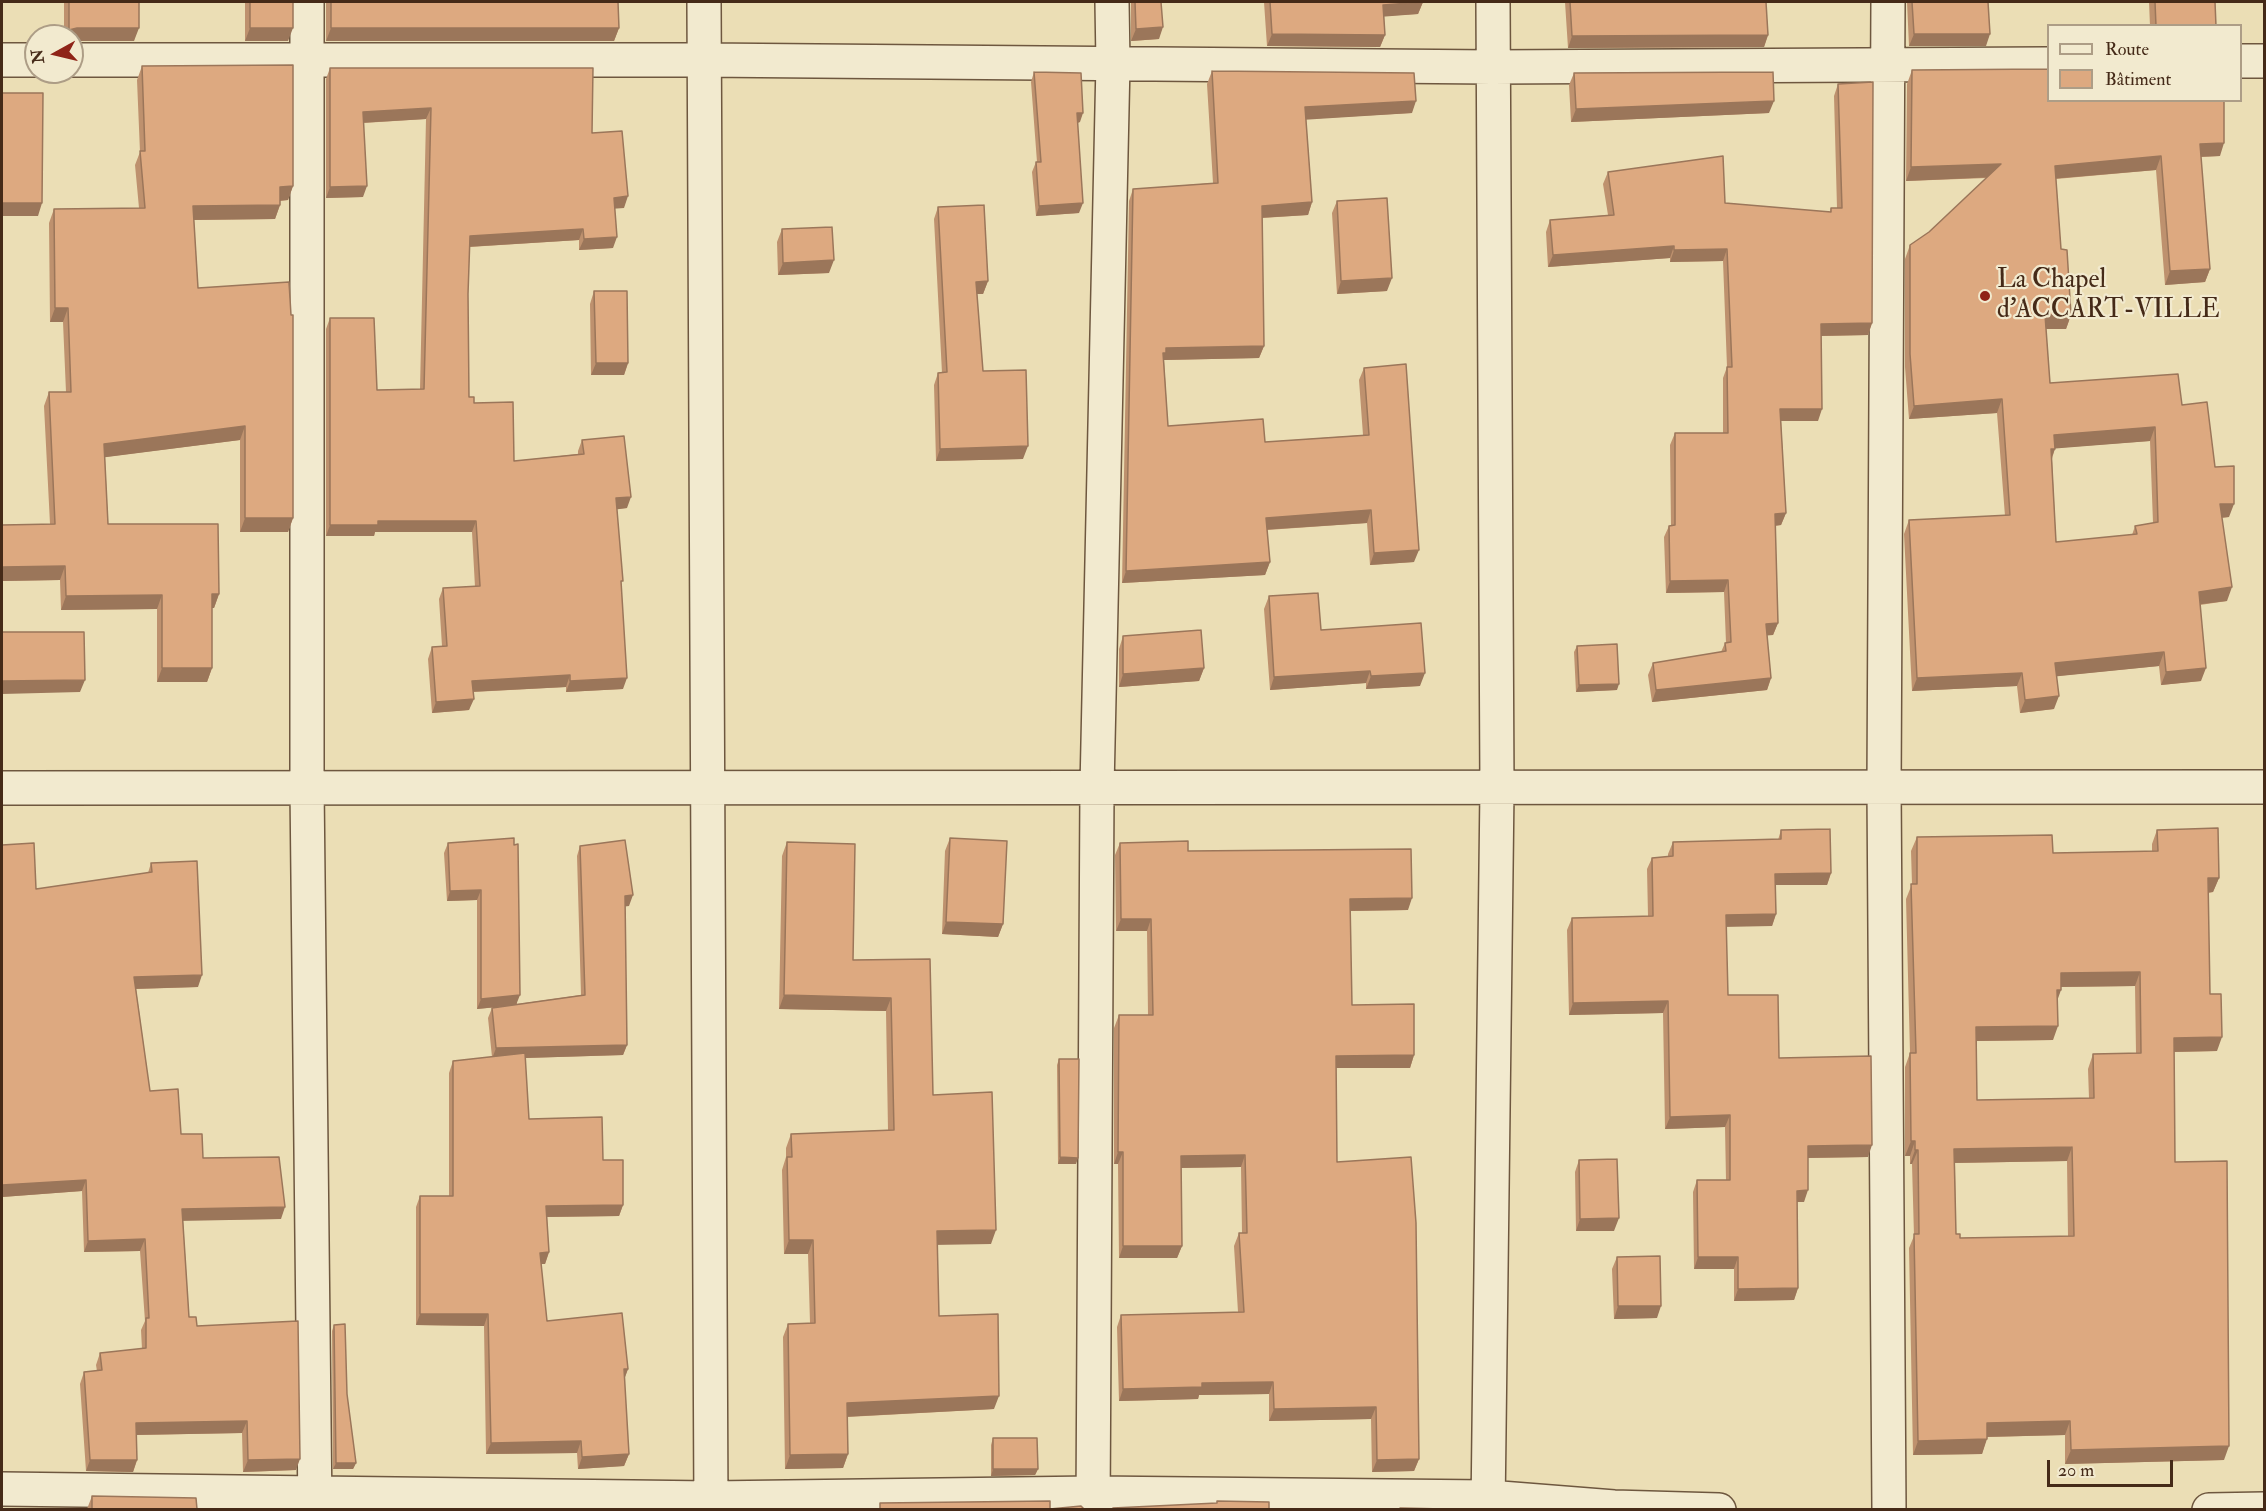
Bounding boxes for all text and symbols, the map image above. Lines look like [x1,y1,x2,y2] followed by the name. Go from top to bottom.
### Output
[24,24,84,84] north arrow
[2047,24,2242,102] legend
[2105,38,2149,61] text: Route
[27,48,49,65] text: N
[2105,68,2171,91] text: Bâtiment
[1997,265,2220,326] place label: La Chapel d'ACCART-VILLE
[1978,289,1992,303] marker: La Chapel d'ACCART-VILLE
[2050,1448,2176,1486] scale bar
[2058,1459,2094,1482] text: 20 m

